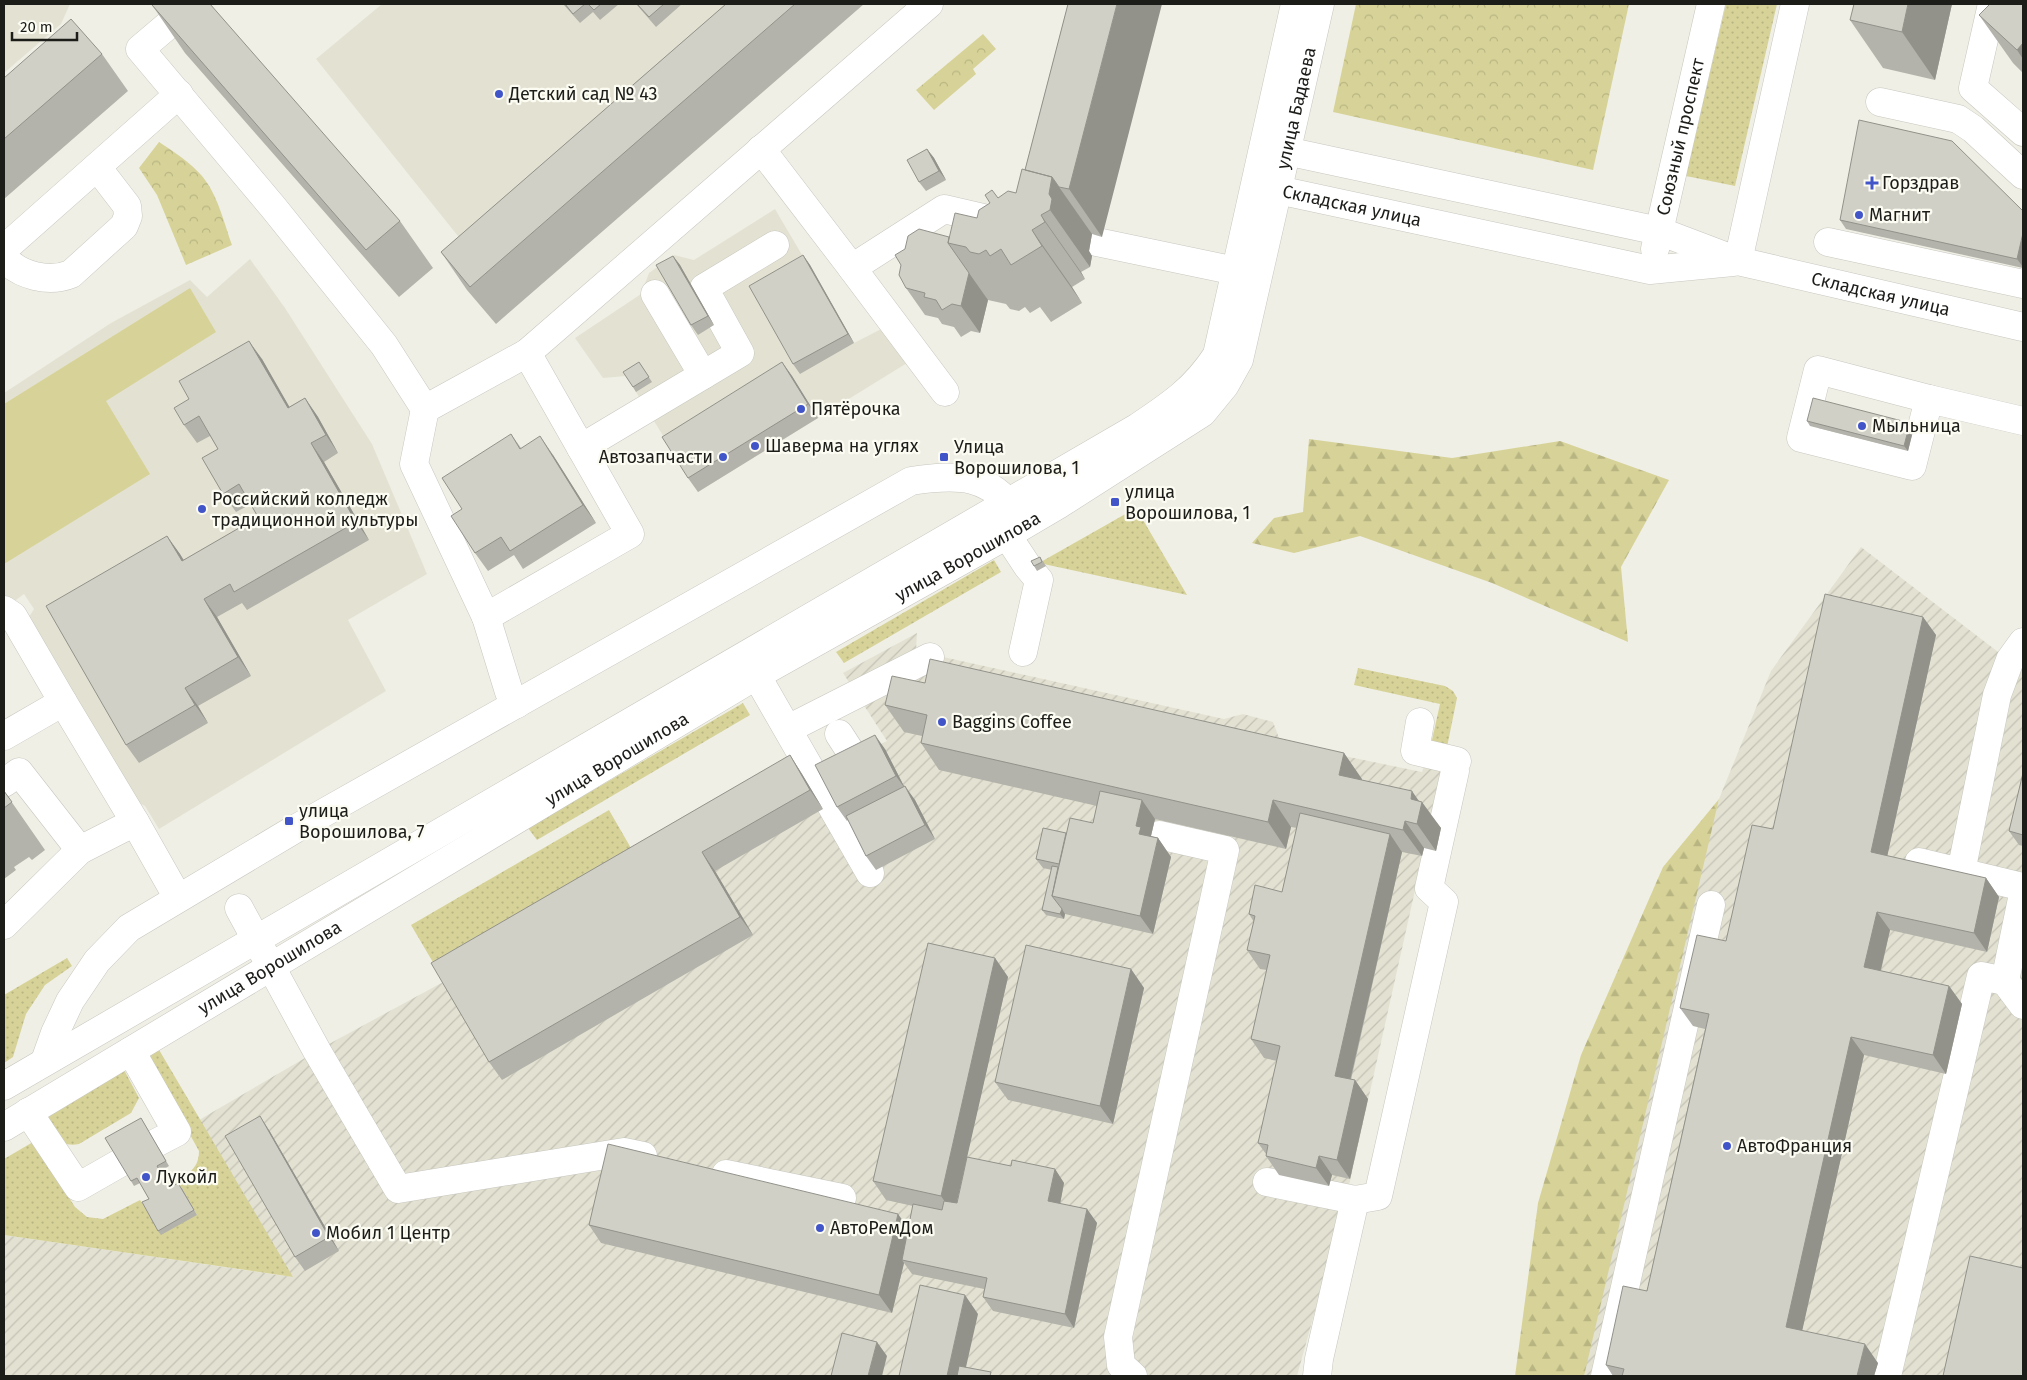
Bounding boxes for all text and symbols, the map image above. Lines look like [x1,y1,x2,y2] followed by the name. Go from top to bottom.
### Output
[12,10,78,42] scale bar
[20,18,53,36] text: 20 m
[1272,45,1321,171] street label: улица Бадаева
[1652,55,1709,218] street label: Союзный проспект
[508,83,658,105] place label: Детский сад № 43
[493,88,505,100] marker: Детский сад № 43
[1882,172,1959,194] place label: Горздрав
[1866,177,1878,189] marker: Горздрав
[1280,180,1424,232] street label: Складская улица
[1869,204,1931,226] place label: Магнит
[1853,209,1865,221] marker: Магнит
[1809,267,1952,321] street label: Складская улица
[811,398,901,420] place label: Пятёрочка
[795,403,807,415] marker: Пятёрочка
[1872,415,1961,437] place label: Мыльница
[1856,420,1868,432] marker: Мыльница
[765,435,919,457] place label: Шаверма на углях
[954,436,1079,479] place label: Улица Ворошилова, 1
[749,440,761,452] marker: Шаверма на углях
[599,446,713,468] place label: Автозапчасти
[717,451,729,463] marker: Автозапчасти
[938,451,950,463] marker: Улица Ворошилова, 1
[1125,481,1250,524] place label: улица Ворошилова, 1
[212,488,418,531] place label: Российский колледж традиционной культуры
[1109,496,1121,508] marker: улица Ворошилова, 1
[196,503,208,515] marker: Российский колледж традиционной культуры
[891,507,1044,606] street label: улица Ворошилова
[541,708,693,811] street label: улица Ворошилова
[952,711,1072,733] place label: Baggins Coffee
[936,716,948,728] marker: Baggins Coffee
[299,800,425,843] place label: улица Ворошилова, 7
[283,815,295,827] marker: улица Ворошилова, 7
[194,916,346,1019] street label: улица Ворошилова
[1737,1135,1852,1157] place label: АвтоФранция
[1721,1140,1733,1152] marker: АвтоФранция
[156,1166,218,1188] place label: Лукойл
[140,1171,152,1183] marker: Лукойл
[830,1217,934,1239] place label: АвтоРемДом
[326,1222,451,1244] place label: Мобил 1 Центр
[814,1222,826,1234] marker: АвтоРемДом
[310,1227,322,1239] marker: Мобил 1 Центр

